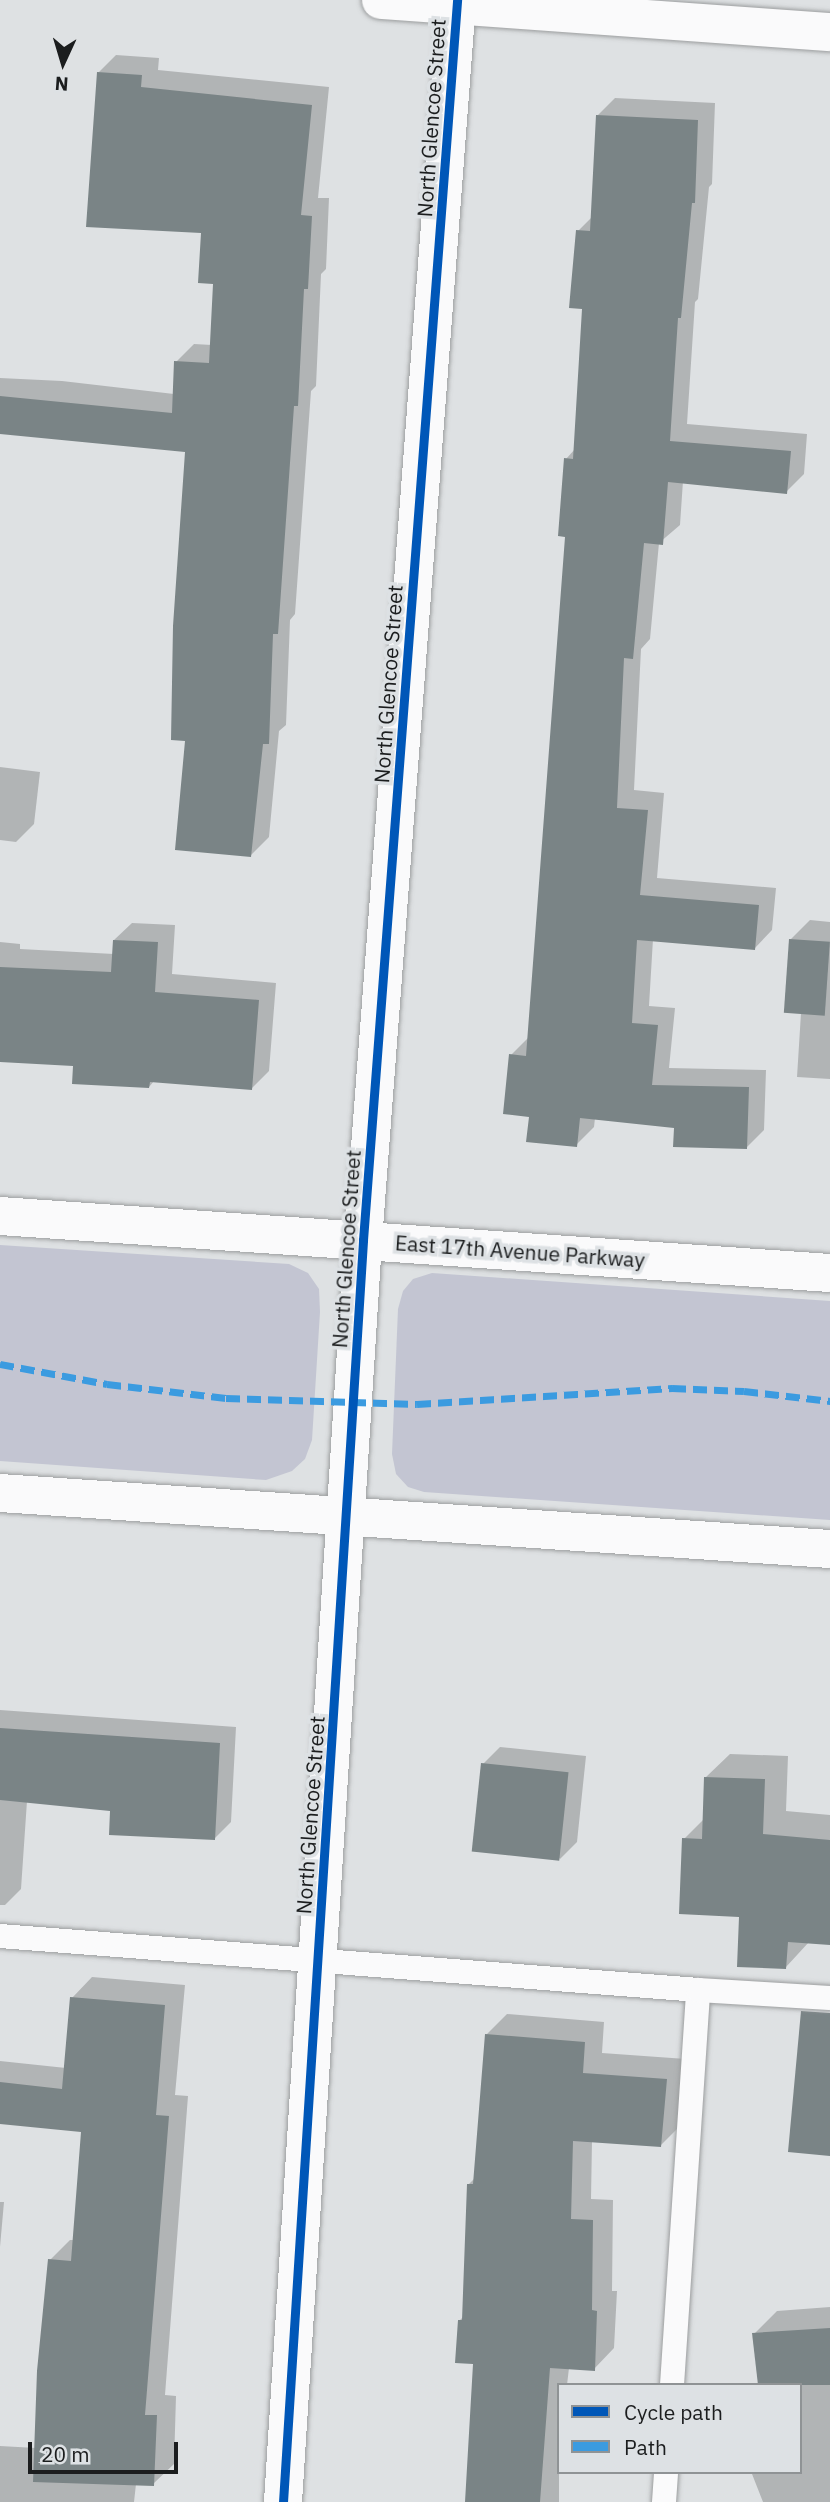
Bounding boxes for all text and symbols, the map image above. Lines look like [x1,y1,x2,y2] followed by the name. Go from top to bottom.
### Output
[412,18,450,218] street label: North Glencoe Street
[28,28,98,98] north arrow
[54,71,69,96] text: N
[369,584,407,784] street label: North Glencoe Street
[327,1149,365,1349] street label: North Glencoe Street
[394,1230,646,1272] street label: East 17th Avenue Parkway
[291,1715,329,1915] street label: North Glencoe Street
[557,2383,802,2474] legend
[624,2398,723,2426] text: Cycle path
[32,2428,182,2472] scale bar
[624,2433,667,2461] text: Path
[41,2440,90,2468] text: 20 m

